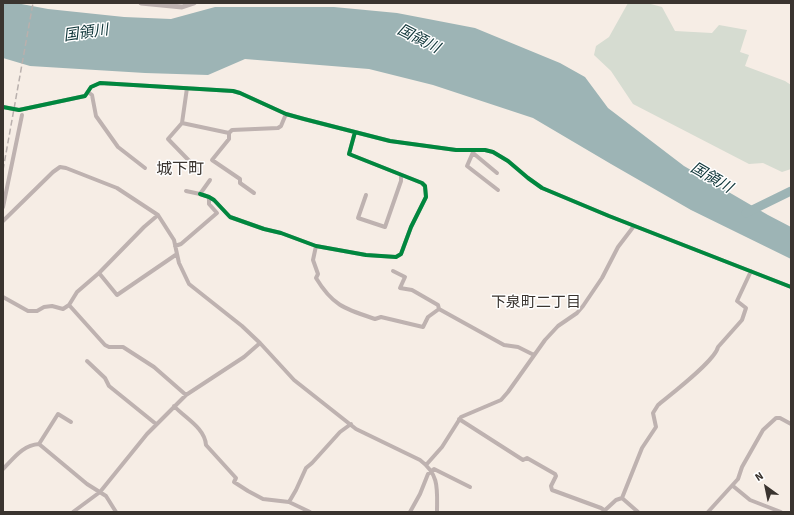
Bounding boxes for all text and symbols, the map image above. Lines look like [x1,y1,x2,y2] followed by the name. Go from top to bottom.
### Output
[62,22,110,46] water label: 国領川
[394,22,442,58] water label: 国領川
[156,160,204,180] district label: 城下町
[687,160,735,198] water label: 国領川
[491,295,581,313] district label: 下泉町二丁目
[746,467,786,507] north arrow
[752,468,766,485] text: N

